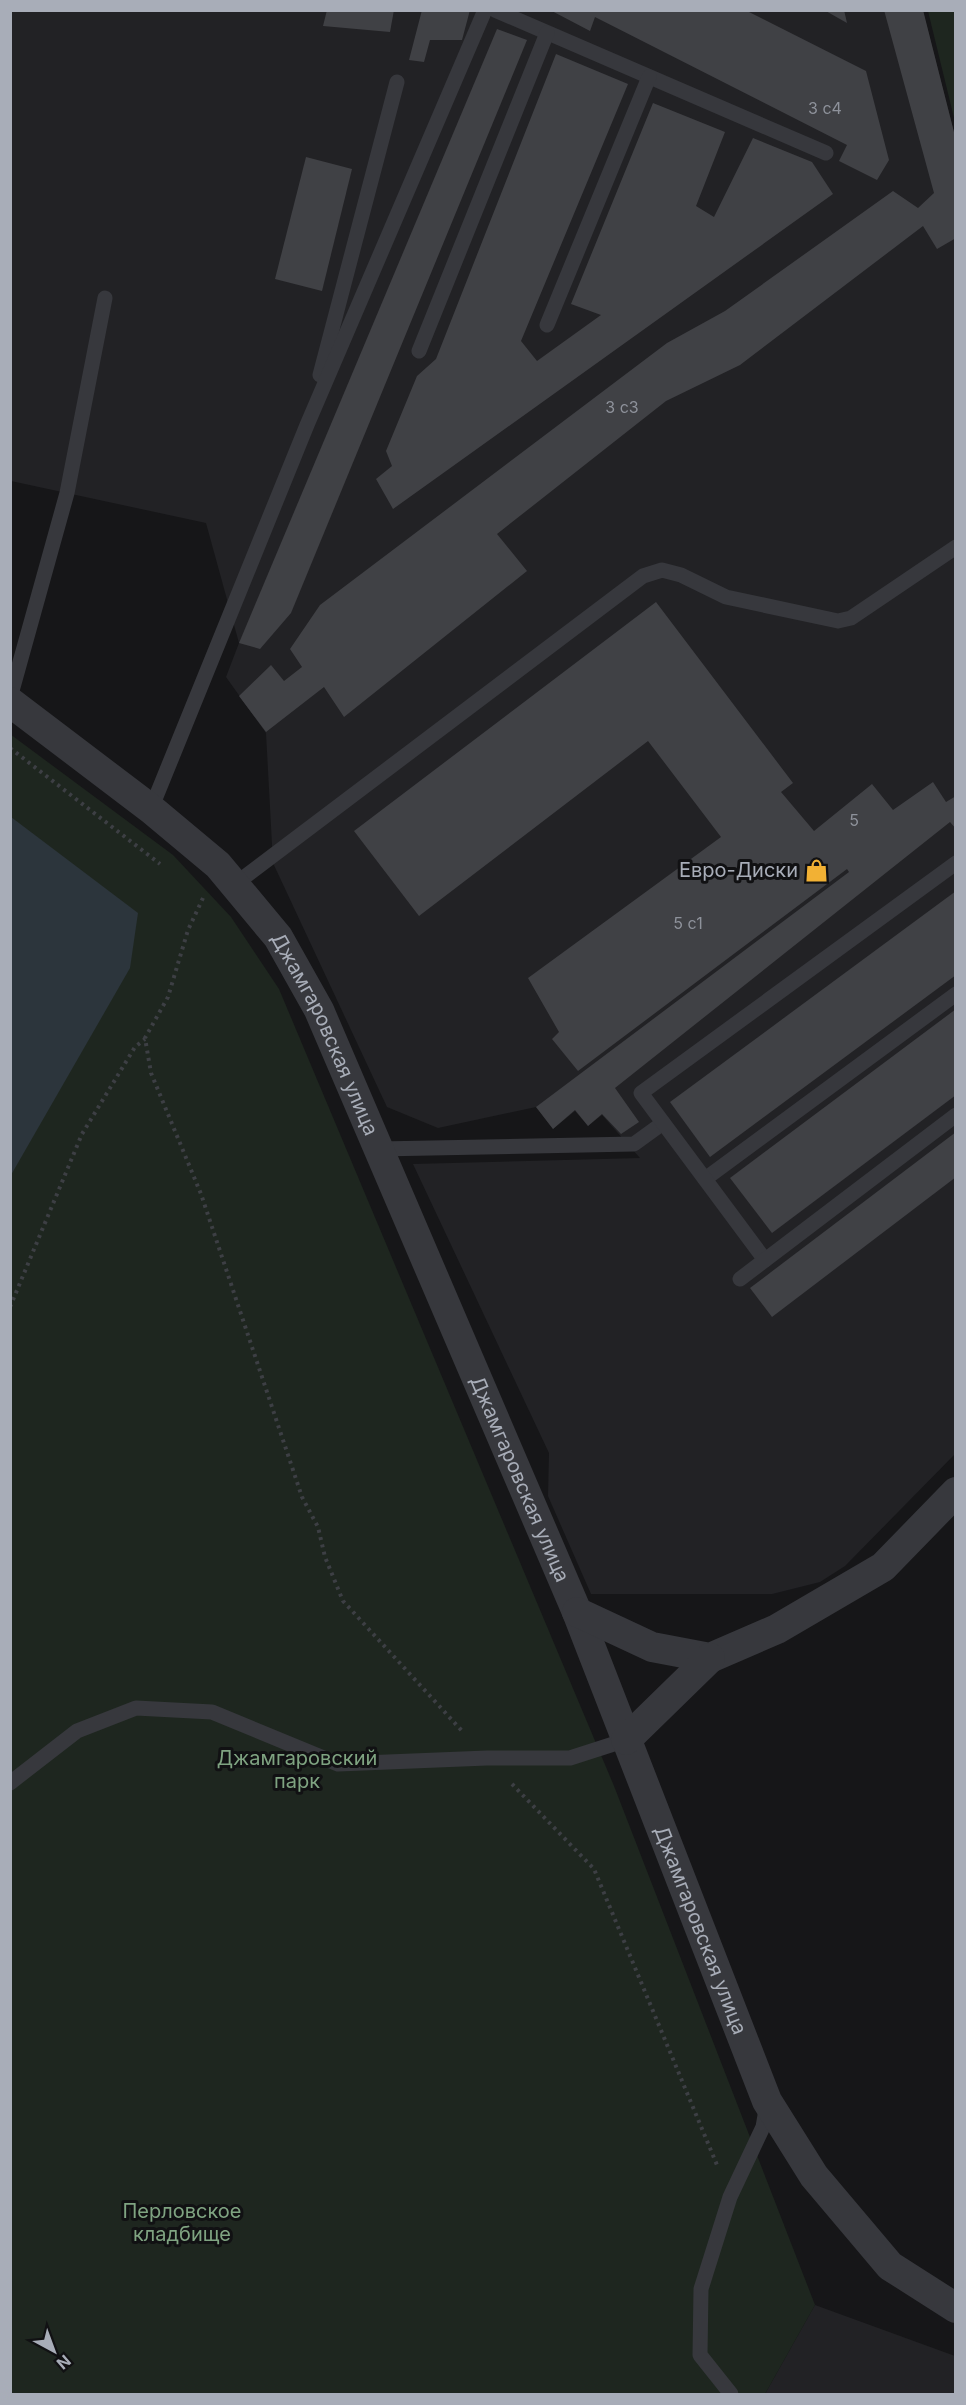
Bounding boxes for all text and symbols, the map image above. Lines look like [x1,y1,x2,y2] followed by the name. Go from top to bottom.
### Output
[808,98,842,118] house number: 3 с4
[605,397,639,417] house number: 3 с3
[849,810,859,830] house number: 5
[803,857,829,883] shop icon: Евро-Диски
[679,858,798,882] place label: Евро-Диски
[673,913,703,933] house number: 5 с1
[266,929,383,1139] street label: Джамгаровская улица
[465,1372,575,1586] street label: Джамгаровская улица
[217,1746,377,1793] park label: Джамгаровский парк
[649,1822,752,2038] street label: Джамгаровская улица
[122,2199,242,2246] park label: Перловское кладбище
[24,2321,84,2381] north arrow
[53,2351,75,2374] text: N

